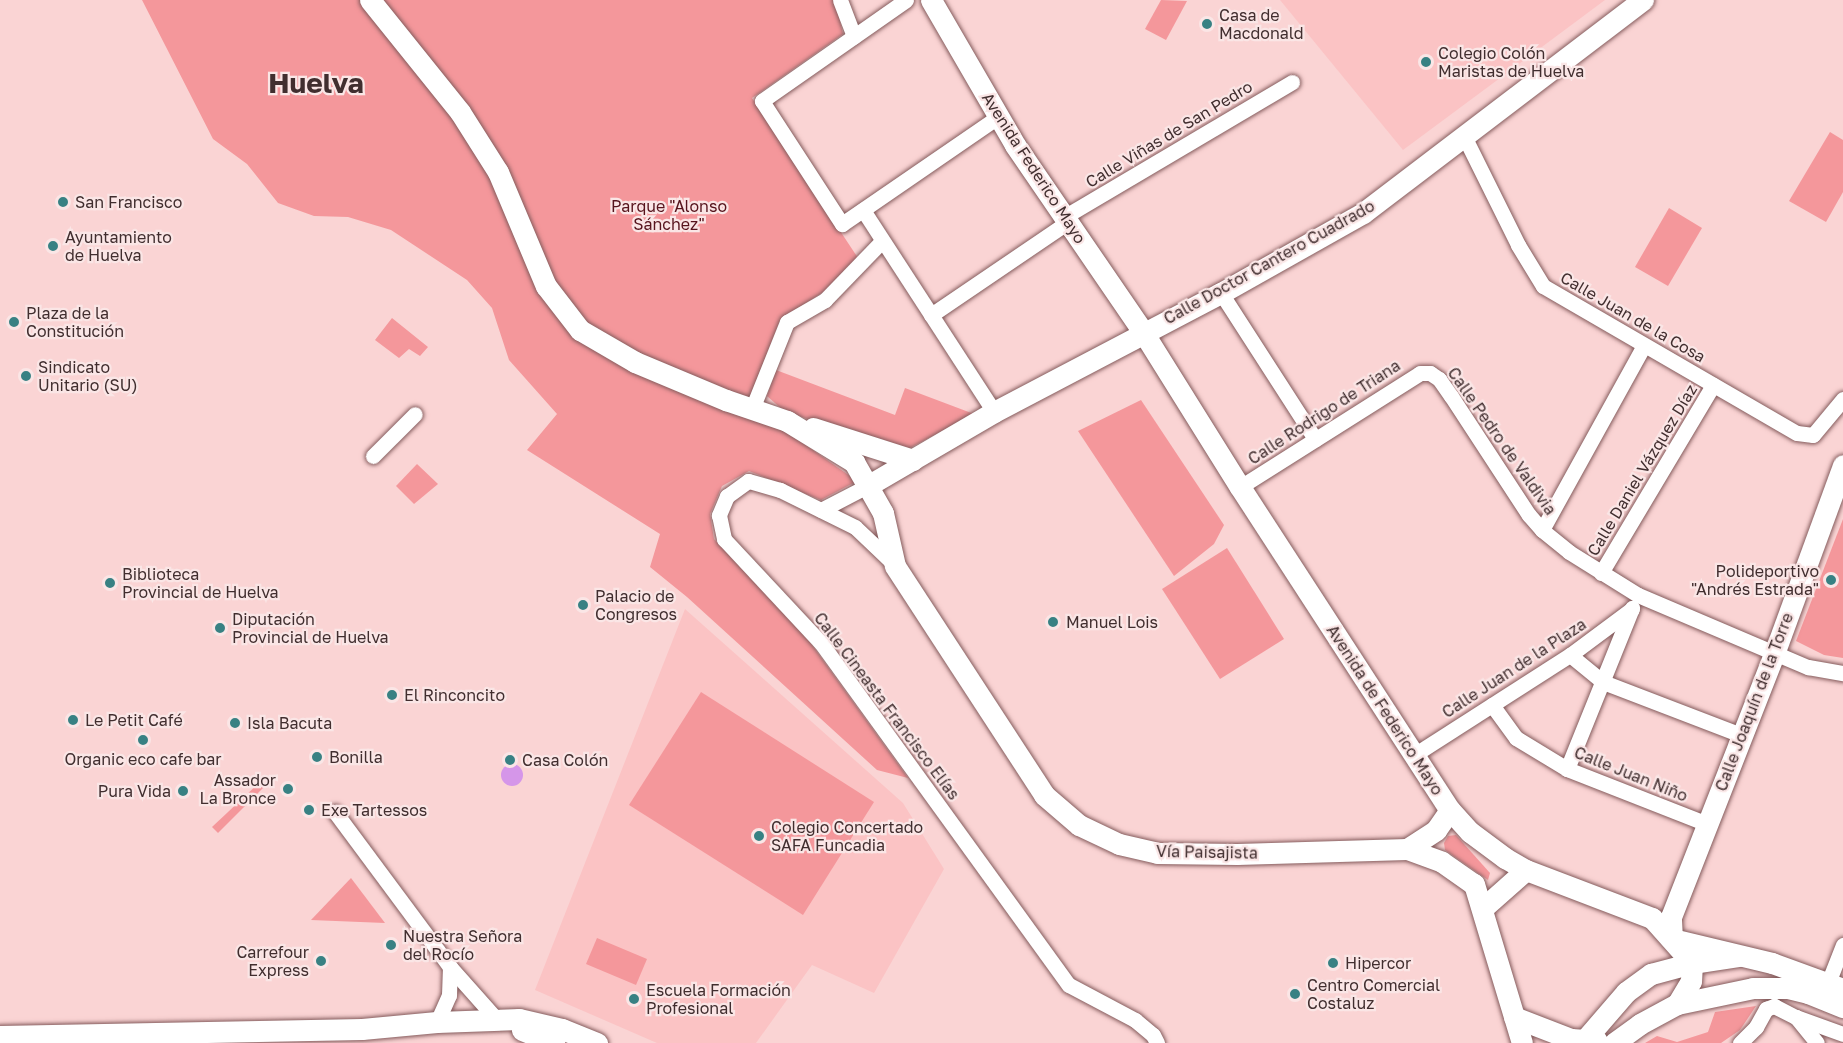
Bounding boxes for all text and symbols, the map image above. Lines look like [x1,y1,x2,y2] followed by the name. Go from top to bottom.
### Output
[1219,5,1304,43] place label: Casa de Macdonald
[1200,17,1214,31] marker: Casa de Macdonald
[1438,43,1584,81] place label: Colegio Colón Maristas de Huelva
[1419,55,1433,69] marker: Colegio Colón Maristas de Huelva
[268,66,364,100] district label: Huelva
[1082,77,1256,191] street label: Calle Viñas de San Pedro
[978,89,1090,247] street label: Avenida Federico Mayo
[75,192,182,212] place label: San Francisco
[56,195,70,209] marker: San Francisco
[611,196,727,234] park label: Parque "Alonso Sánchez"
[1160,196,1378,328] street label: Calle Doctor Cantero Cuadrado
[65,227,172,265] place label: Ayuntamiento de Huelva
[46,239,60,253] marker: Ayuntamiento de Huelva
[1557,268,1709,366] street label: Calle Juan de la Cosa
[26,303,124,341] place label: Plaza de la Constitución
[7,315,21,329] marker: Plaza de la Constitución
[1244,356,1404,468] street label: Calle Rodrigo de Triana
[38,357,137,395] place label: Sindicato Unitario (SU)
[1444,364,1560,518] street label: Calle Pedro de Valdivia
[19,369,33,383] marker: Sindicato Unitario (SU)
[1583,381,1701,559] street label: Calle Daniel Vázquez Díaz
[1691,561,1819,599] place label: Polideportivo "Andrés Estrada"
[122,564,279,602] place label: Biblioteca Provincial de Huelva
[1824,573,1838,587] marker: Polideportivo "Andrés Estrada"
[103,576,117,590] marker: Biblioteca Provincial de Huelva
[595,586,677,624] place label: Palacio de Congresos
[576,598,590,612] marker: Palacio de Congresos
[232,609,389,647] place label: Diputación Provincial de Huelva
[810,609,964,803] street label: Calle Cineasta Francisco Elías
[1711,610,1797,794] street label: Calle Joaquín de la Torre
[1066,612,1158,632] place label: Manuel Lois
[1044,613,1062,631] marker: Manuel Lois
[1438,614,1590,722] street label: Calle Juan de la Plaza
[213,621,227,635] marker: Diputación Provincial de Huelva
[1323,621,1447,799] street label: Avenida de Federico Mayo
[404,685,505,705] place label: El Rinconcito
[385,688,399,702] marker: El Rinconcito
[85,710,183,730] place label: Le Petit Café
[66,713,80,727] marker: Le Petit Café
[247,713,332,733] place label: Isla Bacuta
[228,716,242,730] marker: Isla Bacuta
[136,733,150,747] marker: Organic eco cafe bar
[1571,743,1691,805] street label: Calle Juan Niño
[329,747,383,767] place label: Bonilla
[64,749,222,769] place label: Organic eco cafe bar
[310,750,324,764] marker: Bonilla
[522,750,608,770] place label: Casa Colón
[503,753,517,767] marker: Casa Colón
[199,770,276,808] place label: Assador La Bronce
[98,781,171,801] place label: Pura Vida
[281,782,295,796] marker: Assador La Bronce
[176,784,190,798] marker: Pura Vida
[321,800,427,820] place label: Exe Tartessos
[302,803,316,817] marker: Exe Tartessos
[771,817,923,855] place label: Colegio Concertado SAFA Funcadia
[752,829,766,843] marker: Colegio Concertado SAFA Funcadia
[1156,842,1258,862] street label: Vía Paisajista
[403,926,522,964] place label: Nuestra Señora del Rocío
[384,938,398,952] marker: Nuestra Señora del Rocío
[236,942,309,980] place label: Carrefour Express
[1345,953,1411,973] place label: Hipercor
[314,954,328,968] marker: Carrefour Express
[1326,956,1340,970] marker: Hipercor
[1307,975,1440,1013] place label: Centro Comercial Costaluz
[646,980,791,1018] place label: Escuela Formación Profesional
[1288,987,1302,1001] marker: Centro Comercial Costaluz
[627,992,641,1006] marker: Escuela Formación Profesional

